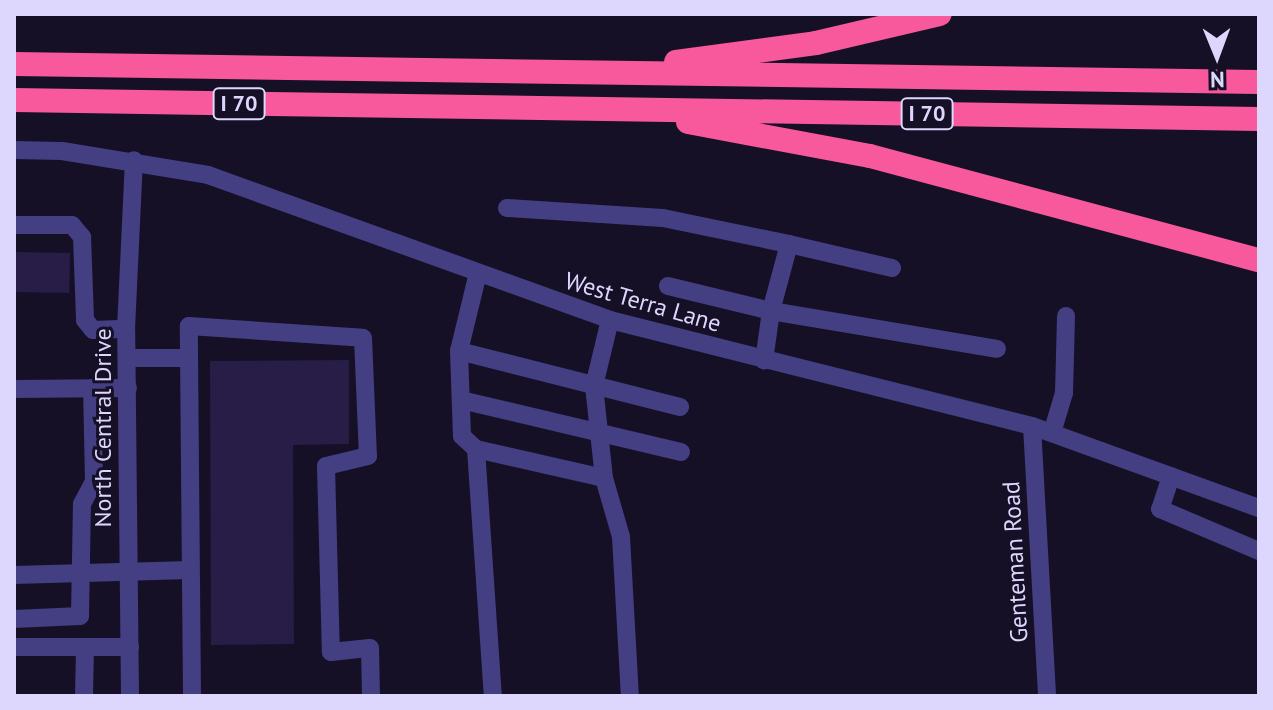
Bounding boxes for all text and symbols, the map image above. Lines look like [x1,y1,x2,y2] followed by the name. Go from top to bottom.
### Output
[1177,16,1257,96] north arrow
[1210,66,1225,94] text: N
[211,86,267,122] road number: I 70
[899,96,955,132] road number: I 70
[561,266,725,338] street label: West Terra Lane
[89,328,117,528] street label: North Central Drive
[996,480,1034,644] street label: Genteman Road

